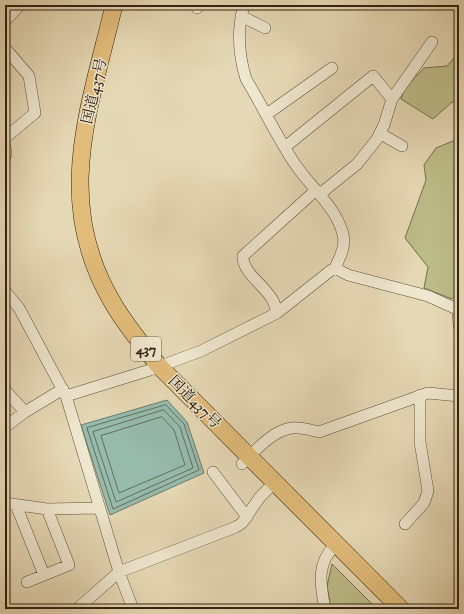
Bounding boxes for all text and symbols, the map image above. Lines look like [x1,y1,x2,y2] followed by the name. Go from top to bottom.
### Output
[78,56,111,126] street label: 国道437号
[131,337,161,361] road number: 437
[164,372,225,433] street label: 国道437号

